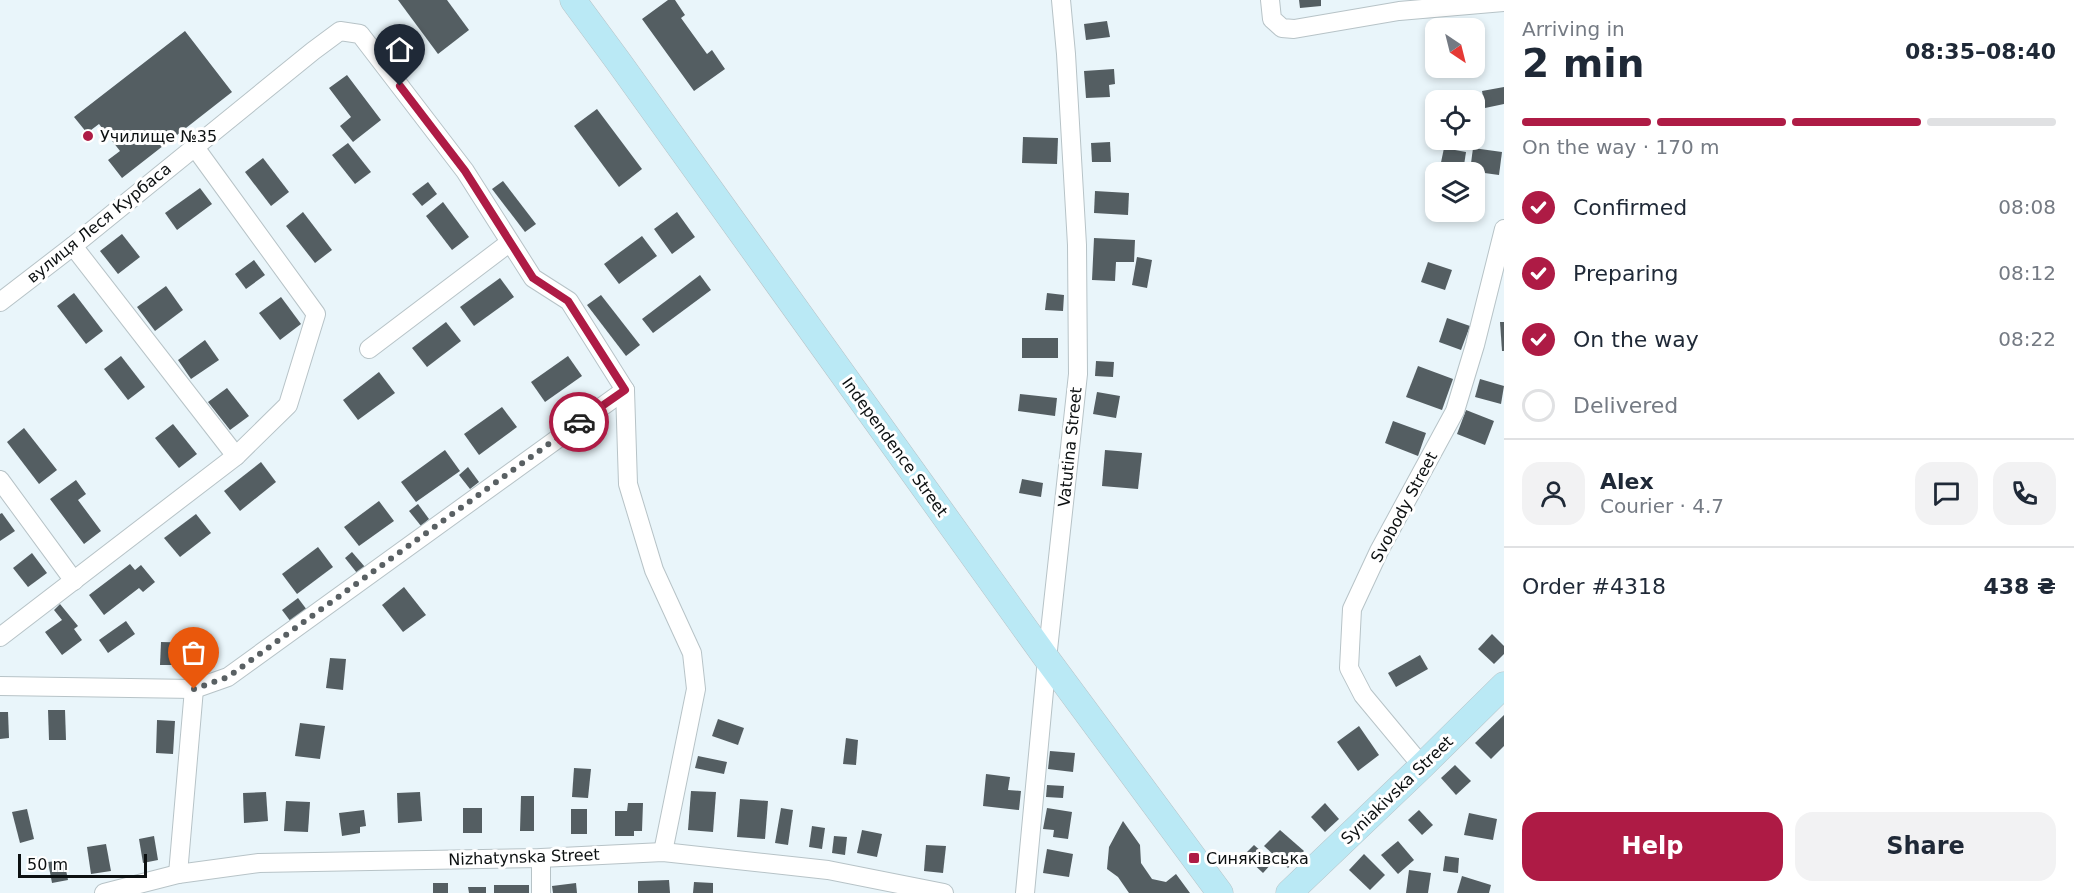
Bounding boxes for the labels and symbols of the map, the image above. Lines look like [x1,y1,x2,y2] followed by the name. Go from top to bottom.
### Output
[1425,18,1485,78] north arrow
[374,24,425,86] pin
[100,127,217,146] place label: Училище №35
[81,129,95,143] marker: Училище №35
[23,159,175,287] street label: вулиця Леся Курбаса
[838,374,952,520] street label: Independence Street
[1054,386,1086,508] street label: Vatutina Street
[549,392,609,452] courier
[1367,448,1441,566] street label: Svobody Street
[168,627,219,689] pin
[1337,732,1457,848] street label: Syniakivska Street
[448,845,600,869] street label: Nizhatynska Street
[1206,849,1309,868] place label: Синяківська
[18,851,147,878] scale bar
[1187,851,1201,865] marker: Синяківська

